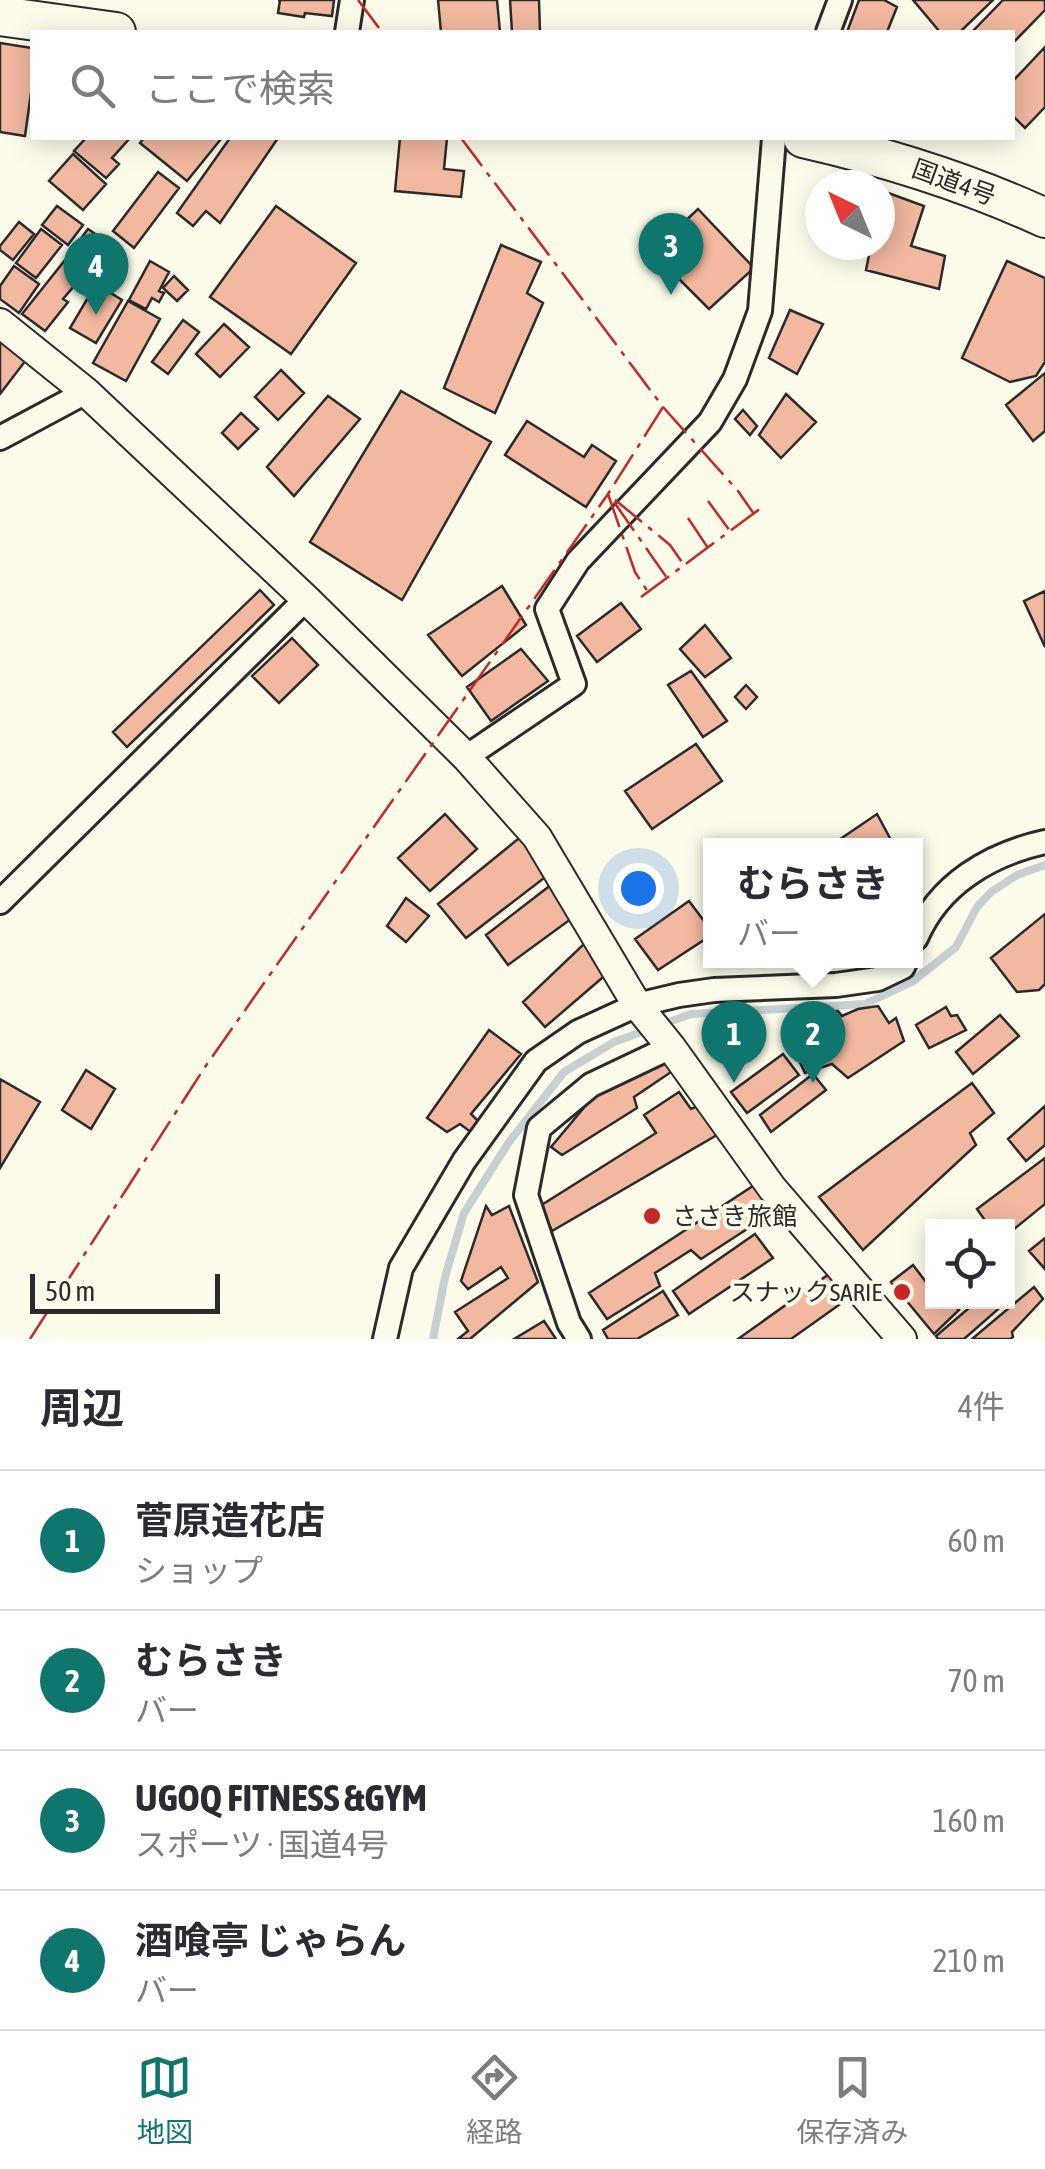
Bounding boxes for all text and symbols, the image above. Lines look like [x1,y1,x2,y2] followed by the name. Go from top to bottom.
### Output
[30,30,1015,140] search box
[65,58,120,113] icon: search
[145,67,335,110] text: ここで検索
[908,154,1000,210] street label: 国道4号
[805,170,895,260] north arrow
[638,212,704,295] pin: 3
[64,232,128,315] pin: 4
[703,838,923,968] popup
[737,862,889,905] text: むらさき
[613,863,664,914] your location
[737,915,801,952] text: バー
[702,1000,766,1083] pin: 1
[780,1000,846,1083] pin: 2
[672,1202,797,1230] place label: ささき旅館
[641,1205,663,1227] marker: ささき旅館
[925,1219,1015,1309] map controls
[925,1219,1015,1309] button: locate
[30,1269,220,1314] scale bar
[45,1275,95,1307] text: 50 m
[730,1278,882,1306] place label: スナックSARIE
[891,1281,913,1303] marker: スナックSARIE
[40,1384,124,1432] text: 周辺
[958,1388,1005,1425] text: 4件
[135,1499,325,1542] text: 菅原造花店
[65,1522,80,1559] text: 1
[947,1522,1005,1559] text: 60 m
[135,1552,263,1589] text: ショップ
[135,1639,287,1682] text: むらさき
[65,1662,80,1699] text: 2
[947,1662,1005,1699] text: 70 m
[135,1692,199,1729] text: バー
[135,1776,427,1819] text: UGOQ FITNESS &GYM
[65,1802,80,1839] text: 3
[932,1802,1005,1839] text: 160 m
[135,1826,389,1863] text: スポーツ · 国道4号
[135,1919,406,1962] text: 酒喰亭 じゃらん
[65,1942,80,1979] text: 4
[932,1942,1005,1979] text: 210 m
[135,1972,199,2009] text: バー
[137,2050,193,2150] tab: 地図
[466,2050,522,2150] tab: 経路
[796,2050,908,2150] tab: 保存済み

